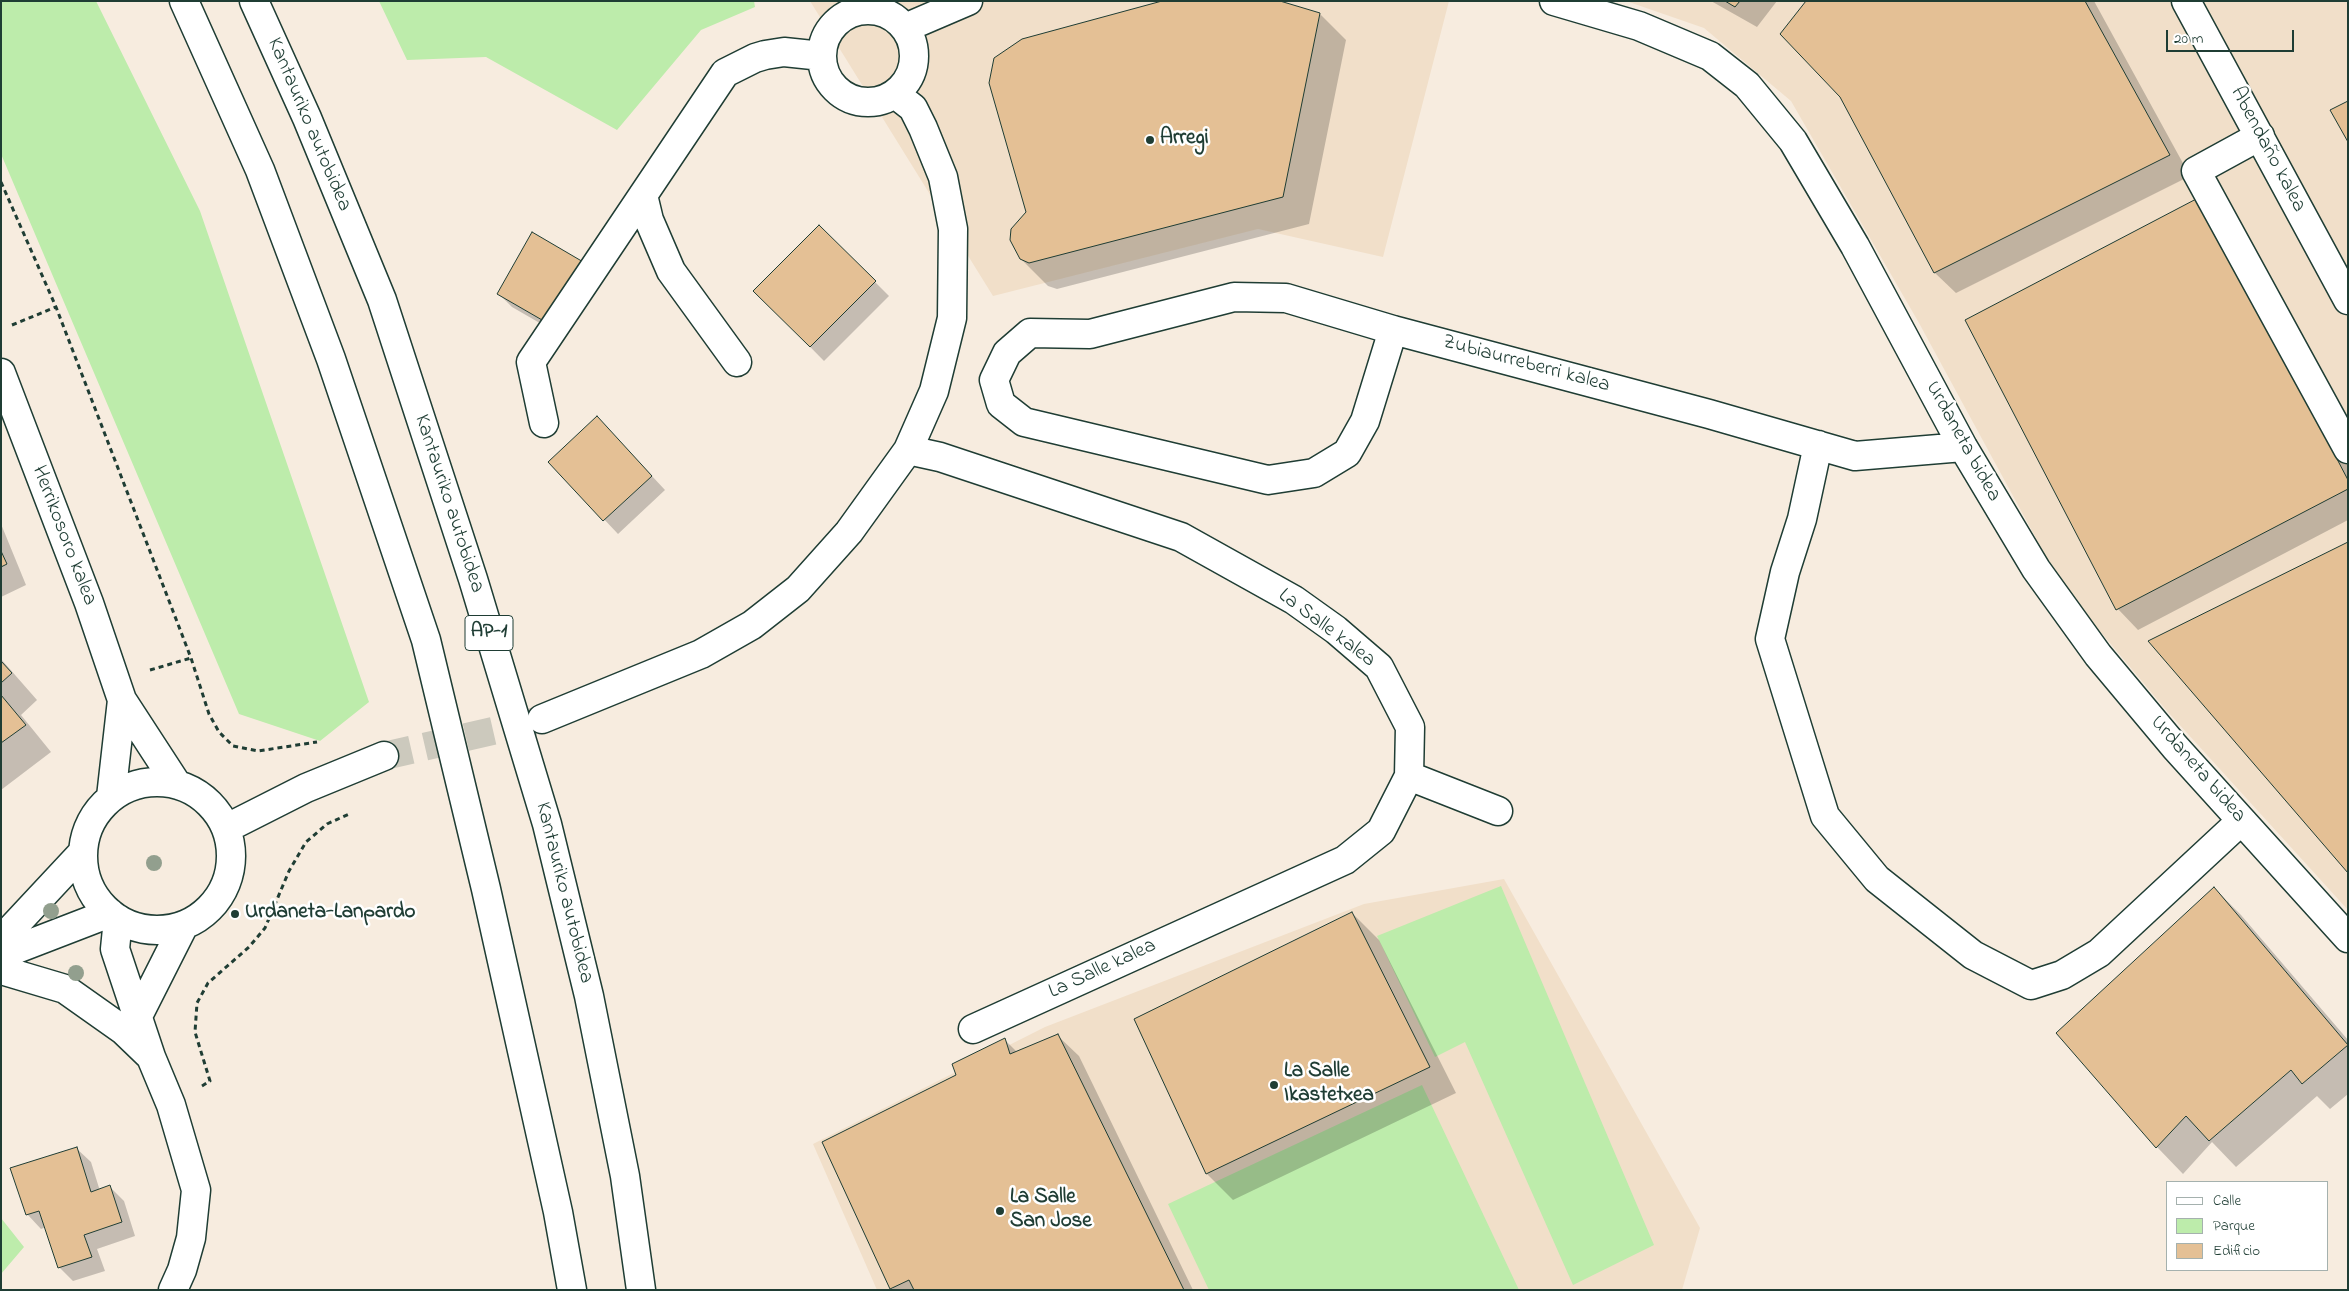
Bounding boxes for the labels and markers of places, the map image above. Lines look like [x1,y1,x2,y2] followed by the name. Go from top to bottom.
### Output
[1160,127,1209,153] place label: Arregi
[1144,134,1156,146] marker: Arregi
[245,901,415,927] place label: Urdaneta-Lanpardo
[229,908,241,920] marker: Urdaneta-Lanpardo
[1284,1060,1374,1110] place label: La Salle Ikastetxea
[1268,1079,1280,1091] marker: La Salle Ikastetxea
[1010,1186,1092,1236] place label: La Salle San Jose
[994,1205,1006,1217] marker: La Salle San Jose

